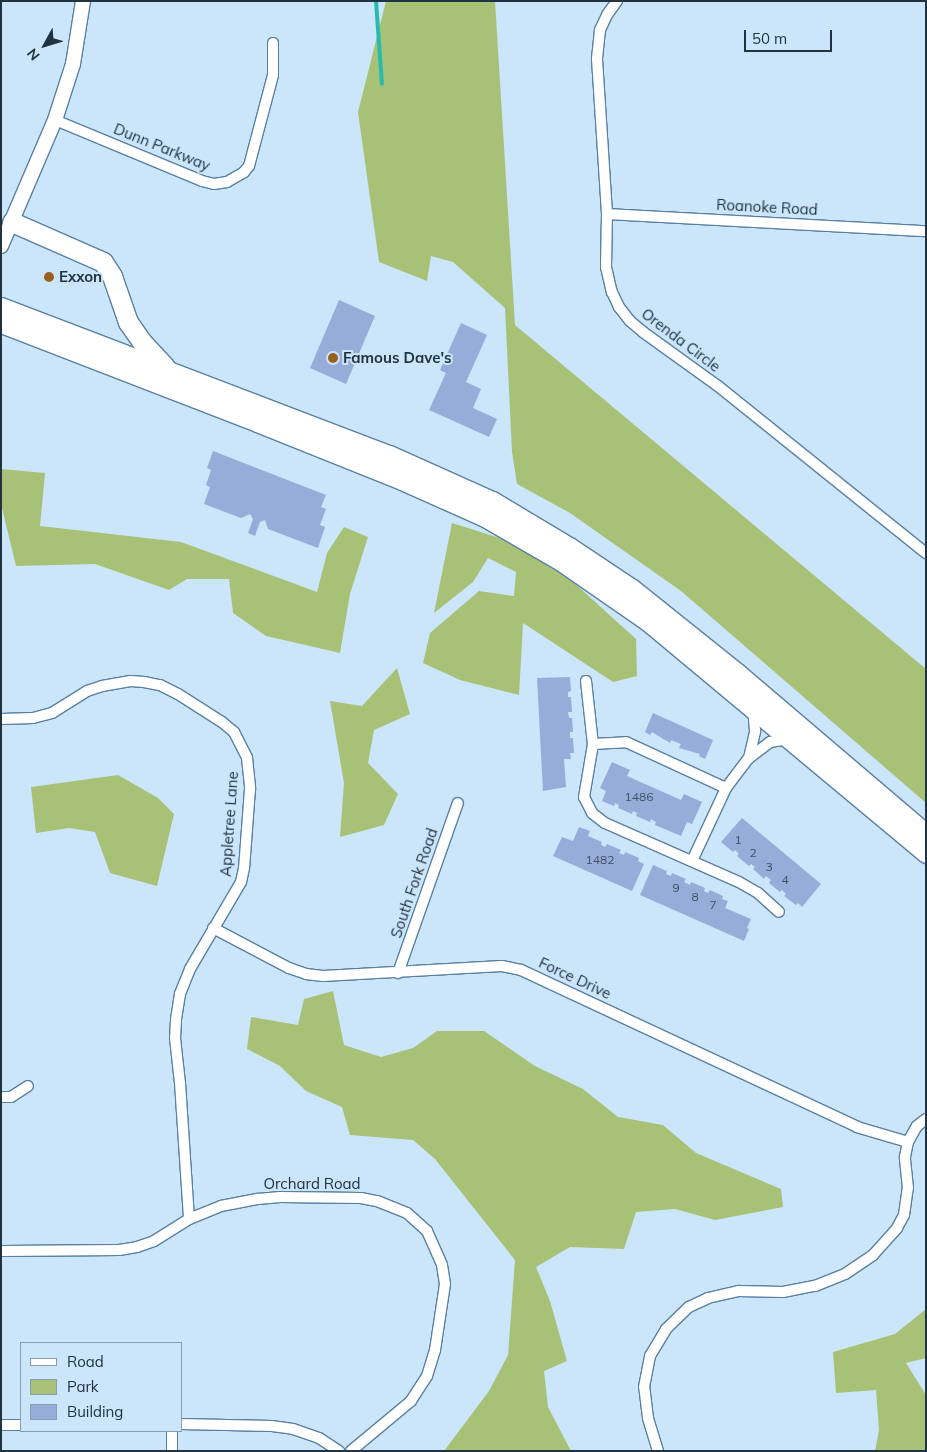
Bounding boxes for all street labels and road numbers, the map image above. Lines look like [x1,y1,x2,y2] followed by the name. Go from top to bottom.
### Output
[111,119,213,175] street label: Dunn Parkway
[716,195,818,219] street label: Roanoke Road
[638,304,724,376] street label: Orenda Circle
[216,771,242,877] street label: Appletree Lane
[387,826,441,940] street label: South Fork Road
[536,953,614,1003] street label: Force Drive
[263,1175,361,1193] street label: Orchard Road

